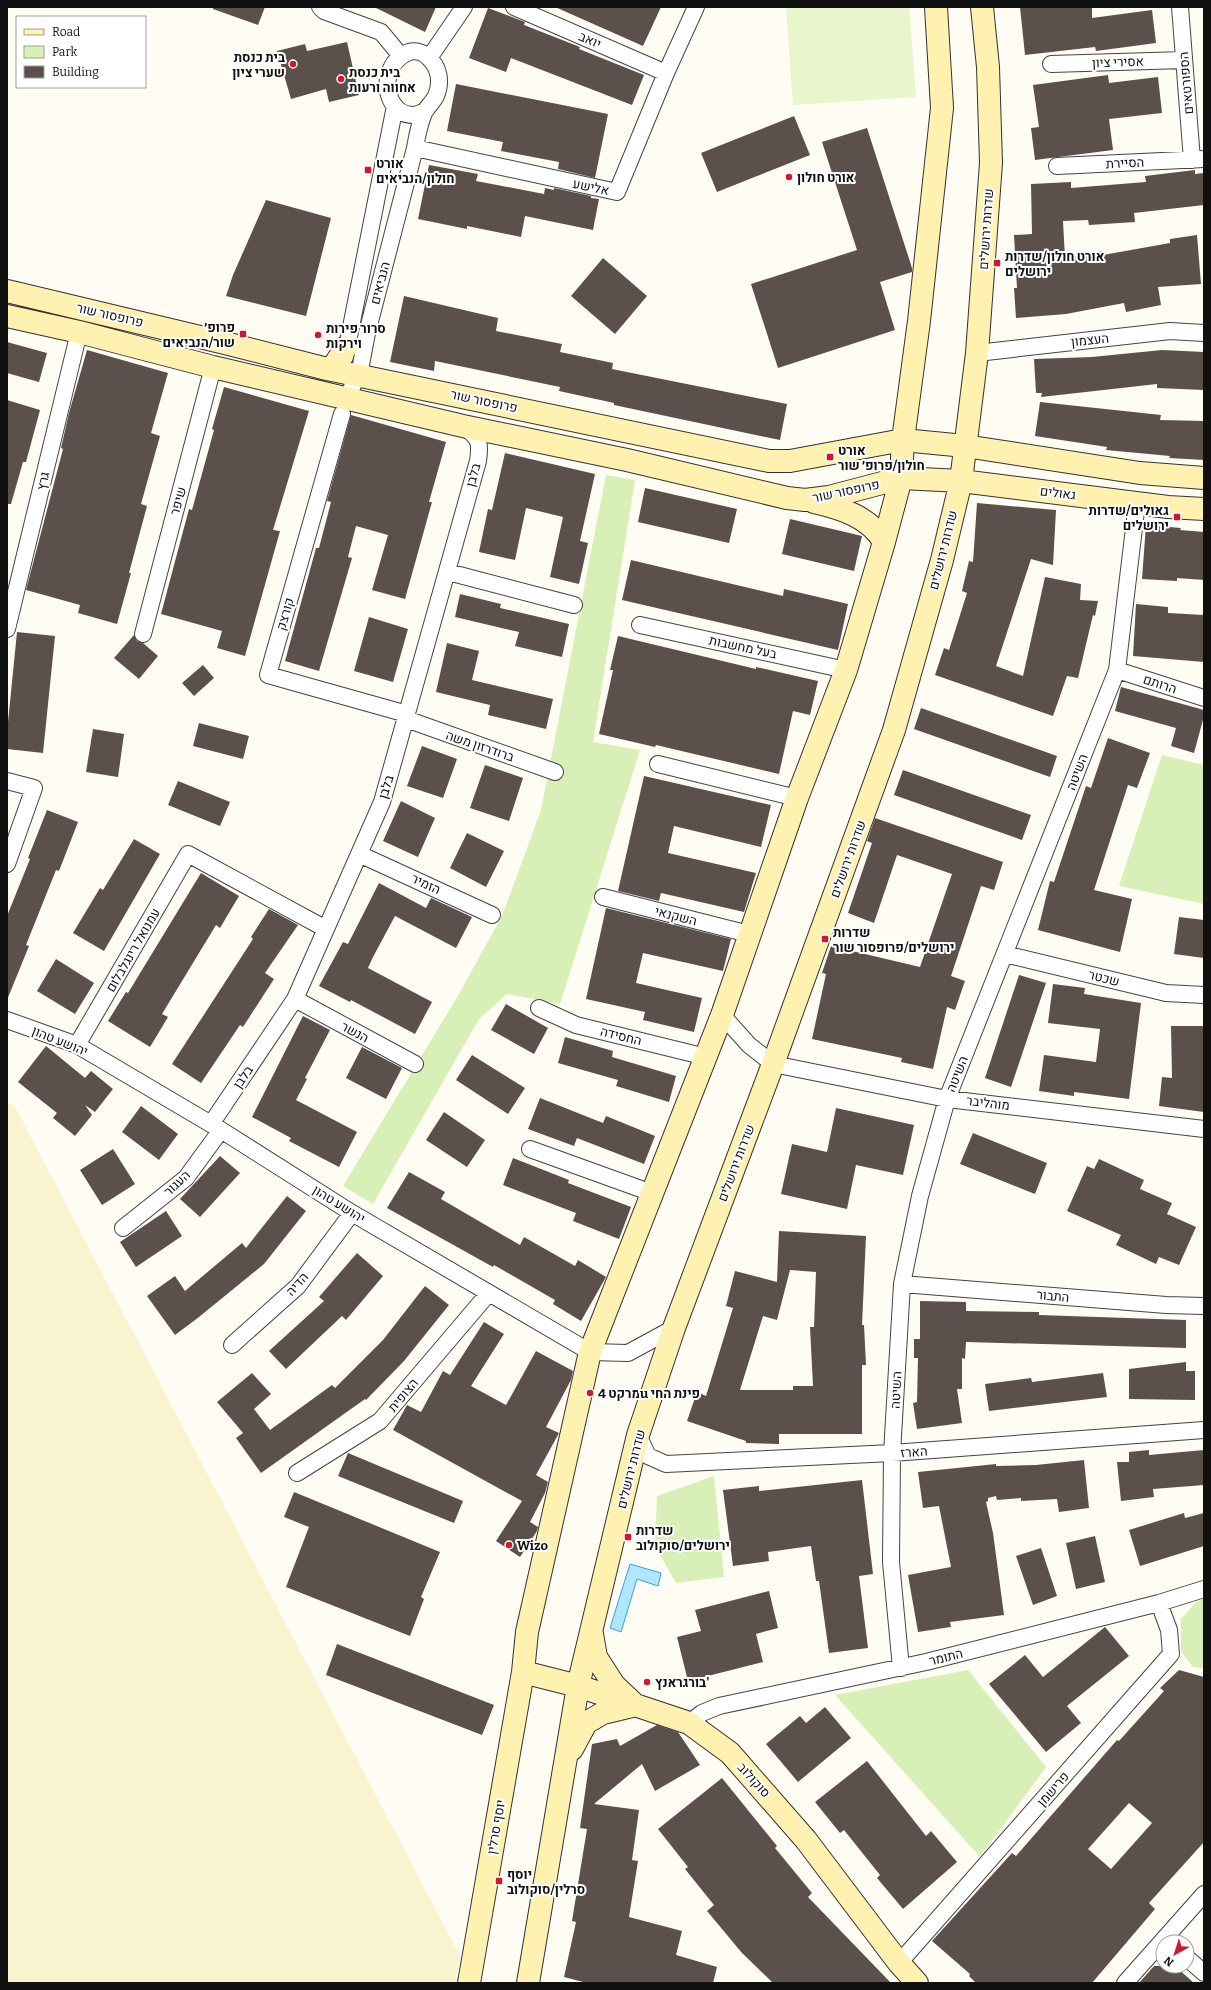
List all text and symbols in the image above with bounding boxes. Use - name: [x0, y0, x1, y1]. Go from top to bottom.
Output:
- legend: [16, 16, 146, 88]
- text: Road: [52, 25, 80, 39]
- street label: יואב: [576, 28, 604, 52]
- text: Park: [52, 45, 78, 59]
- place label: בית כנסת שערי ציון: [232, 50, 285, 80]
- street label: הספורטאים: [1176, 51, 1196, 115]
- street label: אסירי ציון: [1092, 54, 1144, 70]
- marker: בית כנסת שערי ציון: [288, 59, 298, 69]
- text: Building: [52, 65, 99, 79]
- place label: בית כנסת אחווה ורעות: [349, 65, 416, 95]
- marker: בית כנסת אחווה ורעות: [336, 74, 346, 84]
- street label: הסיירת: [1105, 155, 1145, 171]
- place label: אורט חולון/הנביאים: [376, 156, 454, 186]
- marker: אורט חולון/הנביאים: [363, 165, 373, 175]
- place label: אורט חולון: [797, 170, 855, 185]
- marker: אורט חולון: [784, 172, 794, 182]
- street label: אלישע: [571, 176, 611, 198]
- street label: שדרות ירושלים: [976, 188, 996, 270]
- place label: אורט חולון/שדרות ירושלים: [1005, 249, 1105, 279]
- marker: אורט חולון/שדרות ירושלים: [992, 258, 1002, 268]
- street label: הנביאים: [367, 260, 393, 306]
- street label: פרופסור שור: [75, 300, 145, 330]
- place label: פרופ׳ שור/הנביאים: [162, 320, 235, 350]
- place label: סרור פירות וירקות: [326, 321, 386, 351]
- marker: פרופ׳ שור/הנביאים: [238, 329, 248, 339]
- marker: סרור פירות וירקות: [313, 330, 323, 340]
- street label: העצמון: [1070, 331, 1110, 349]
- street label: פרופסור שור: [449, 387, 519, 415]
- place label: אורט חולון/פרופ׳ שור: [838, 443, 925, 473]
- marker: אורט חולון/פרופ׳ שור: [825, 452, 835, 462]
- street label: בלבן: [463, 461, 483, 489]
- street label: גרץ: [34, 470, 52, 492]
- street label: פרופסור שור: [811, 477, 881, 505]
- street label: גאולים: [1039, 483, 1077, 503]
- street label: שיפר: [167, 485, 189, 517]
- place label: גאולים/שדרות ירושלים: [1089, 503, 1169, 533]
- street label: שדרות ירושלים: [926, 509, 960, 591]
- marker: גאולים/שדרות ירושלים: [1172, 512, 1182, 522]
- street label: קורצק: [273, 596, 297, 632]
- street label: בעל מחשבות: [708, 632, 778, 662]
- street label: הרותם: [1141, 672, 1179, 696]
- street label: ברודרזון משה: [444, 727, 516, 765]
- street label: השיטה: [1063, 752, 1091, 792]
- street label: בלבן: [375, 773, 397, 801]
- street label: שדרות ירושלים: [827, 818, 869, 900]
- street label: הזמיר: [409, 871, 443, 897]
- street label: השקנאי: [653, 904, 699, 928]
- street label: עמנואל רינגלבלום: [103, 905, 163, 995]
- place label: שדרות ירושלים/פרופסור שור: [833, 925, 954, 955]
- marker: שדרות ירושלים/פרופסור שור: [820, 934, 830, 944]
- street label: שכטר: [1087, 967, 1121, 989]
- street label: הנשר: [339, 1019, 371, 1045]
- street label: יהושע טהון: [30, 1023, 90, 1059]
- street label: החסידה: [599, 1024, 643, 1048]
- street label: השיטה: [943, 1054, 971, 1094]
- street label: בלבן: [230, 1063, 256, 1091]
- street label: מוהליבר: [965, 1093, 1011, 1113]
- street label: שדרות ירושלים: [714, 1122, 758, 1204]
- street label: העגור: [161, 1167, 193, 1199]
- street label: יהושע טהון: [310, 1182, 368, 1226]
- street label: הדיה: [283, 1269, 311, 1299]
- street label: התבור: [1036, 1287, 1070, 1305]
- street label: השיטה: [888, 1371, 904, 1409]
- street label: הצופית: [385, 1375, 421, 1415]
- place label: מרקט 4u פינת החי: [598, 1386, 700, 1401]
- marker: מרקט 4u פינת החי: [585, 1388, 595, 1398]
- street label: שדרות ירושלים: [614, 1428, 648, 1510]
- street label: הארז: [900, 1444, 928, 1460]
- place label: שדרות ירושלים/סוקולוב: [636, 1523, 730, 1553]
- marker: שדרות ירושלים/סוקולוב: [623, 1532, 633, 1542]
- place label: Wizo: [517, 1538, 549, 1553]
- marker: Wizo: [504, 1540, 514, 1550]
- street label: התומר: [928, 1646, 964, 1668]
- place label: בורגראנץ': [655, 1675, 709, 1690]
- marker: בורגראנץ': [642, 1677, 652, 1687]
- street label: סוקולוב: [735, 1760, 773, 1800]
- street label: פרישמן: [1034, 1769, 1072, 1809]
- street label: יוסף סרלין: [484, 1798, 508, 1856]
- place label: יוסף סרלין/סוקולוב: [507, 1867, 585, 1897]
- marker: יוסף סרלין/סוקולוב: [494, 1876, 504, 1886]
- north arrow: [1155, 1934, 1195, 1974]
- text: N: [1161, 1953, 1176, 1969]

